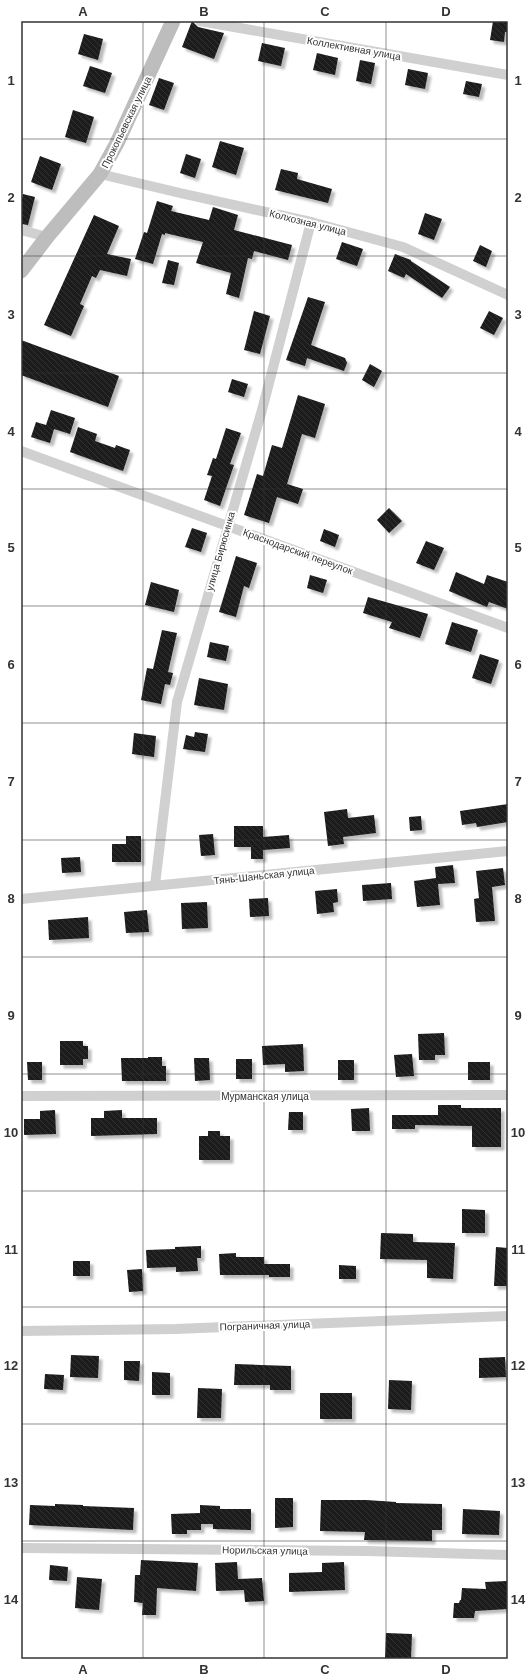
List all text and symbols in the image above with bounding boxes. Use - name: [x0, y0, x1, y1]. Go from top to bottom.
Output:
- text: A: [78, 4, 88, 19]
- text: B: [199, 4, 209, 19]
- text: C: [320, 4, 330, 19]
- text: D: [441, 4, 451, 19]
- street label: Коллективная улица: [306, 35, 402, 62]
- text: 1: [7, 73, 15, 88]
- text: 1: [514, 73, 522, 88]
- street label: Прокопьевская улица: [99, 74, 154, 170]
- text: 2: [7, 190, 15, 205]
- text: 2: [514, 190, 522, 205]
- street label: Колхозная улица: [268, 208, 348, 237]
- text: 3: [7, 307, 15, 322]
- text: 3: [514, 307, 522, 322]
- text: 4: [7, 424, 15, 439]
- text: 4: [514, 424, 522, 439]
- street label: улица Бирюсинка: [204, 510, 237, 592]
- street label: Краснодарский переулок: [242, 527, 355, 577]
- text: 5: [7, 540, 15, 555]
- text: 5: [514, 540, 522, 555]
- text: 6: [7, 657, 15, 672]
- text: 6: [514, 657, 522, 672]
- text: 7: [7, 774, 15, 789]
- text: 7: [514, 774, 522, 789]
- street label: Тянь-Шаньская улица: [213, 865, 315, 886]
- text: 8: [7, 891, 15, 906]
- text: 8: [514, 891, 522, 906]
- text: 9: [7, 1008, 15, 1023]
- text: 9: [514, 1008, 522, 1023]
- street label: Мурманская улица: [221, 1091, 309, 1102]
- text: 10: [4, 1125, 18, 1140]
- text: 10: [511, 1125, 525, 1140]
- text: 11: [4, 1242, 18, 1257]
- text: 11: [511, 1242, 525, 1257]
- street label: Пограничная улица: [220, 1318, 311, 1333]
- text: 12: [4, 1358, 18, 1373]
- text: 12: [511, 1358, 525, 1373]
- text: 13: [4, 1475, 18, 1490]
- text: 13: [511, 1475, 525, 1490]
- street label: Норильская улица: [222, 1544, 308, 1557]
- text: 14: [4, 1592, 19, 1607]
- text: 14: [511, 1592, 526, 1607]
- text: A: [78, 1662, 88, 1677]
- text: B: [199, 1662, 209, 1677]
- text: C: [320, 1662, 330, 1677]
- text: D: [441, 1662, 451, 1677]

